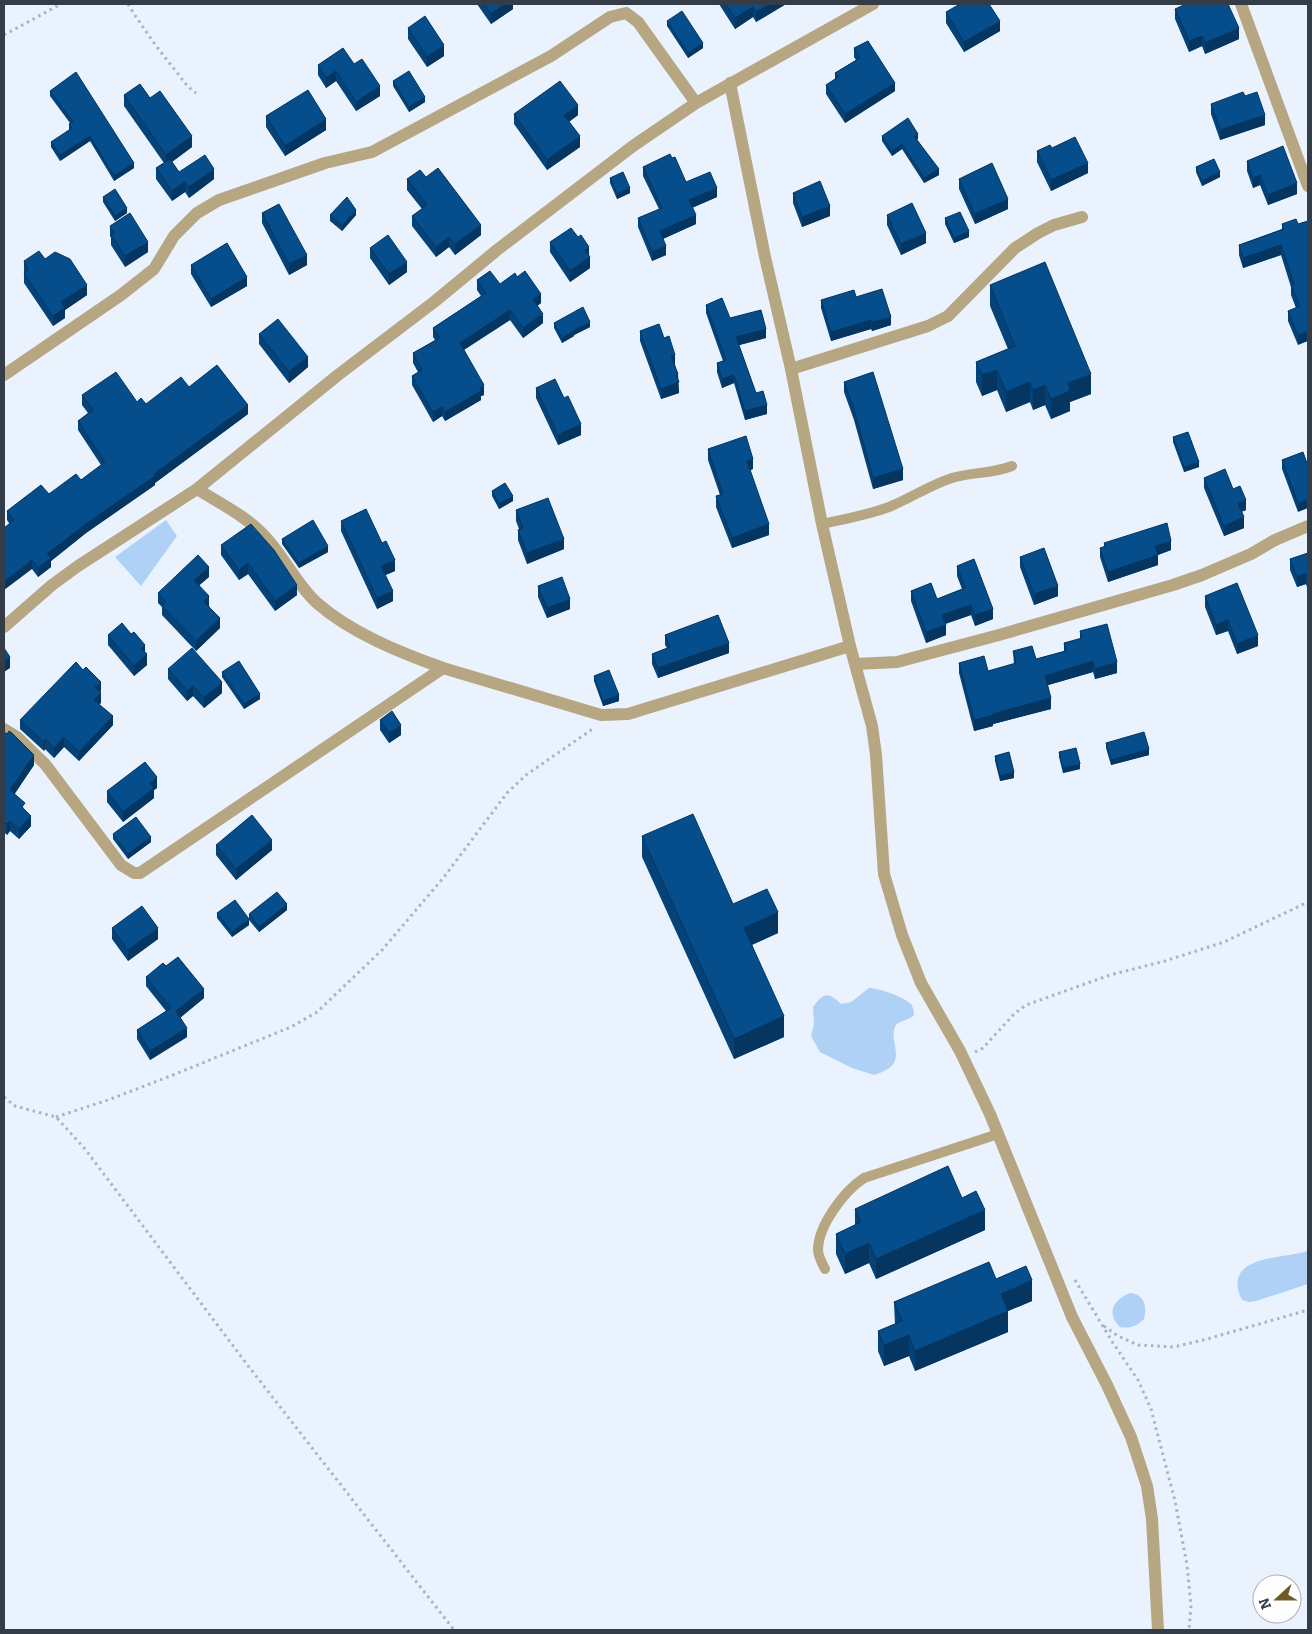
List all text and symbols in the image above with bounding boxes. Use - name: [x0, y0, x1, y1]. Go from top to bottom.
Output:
- north arrow: [1252, 1574, 1302, 1624]
- text: N: [1255, 1595, 1275, 1612]

